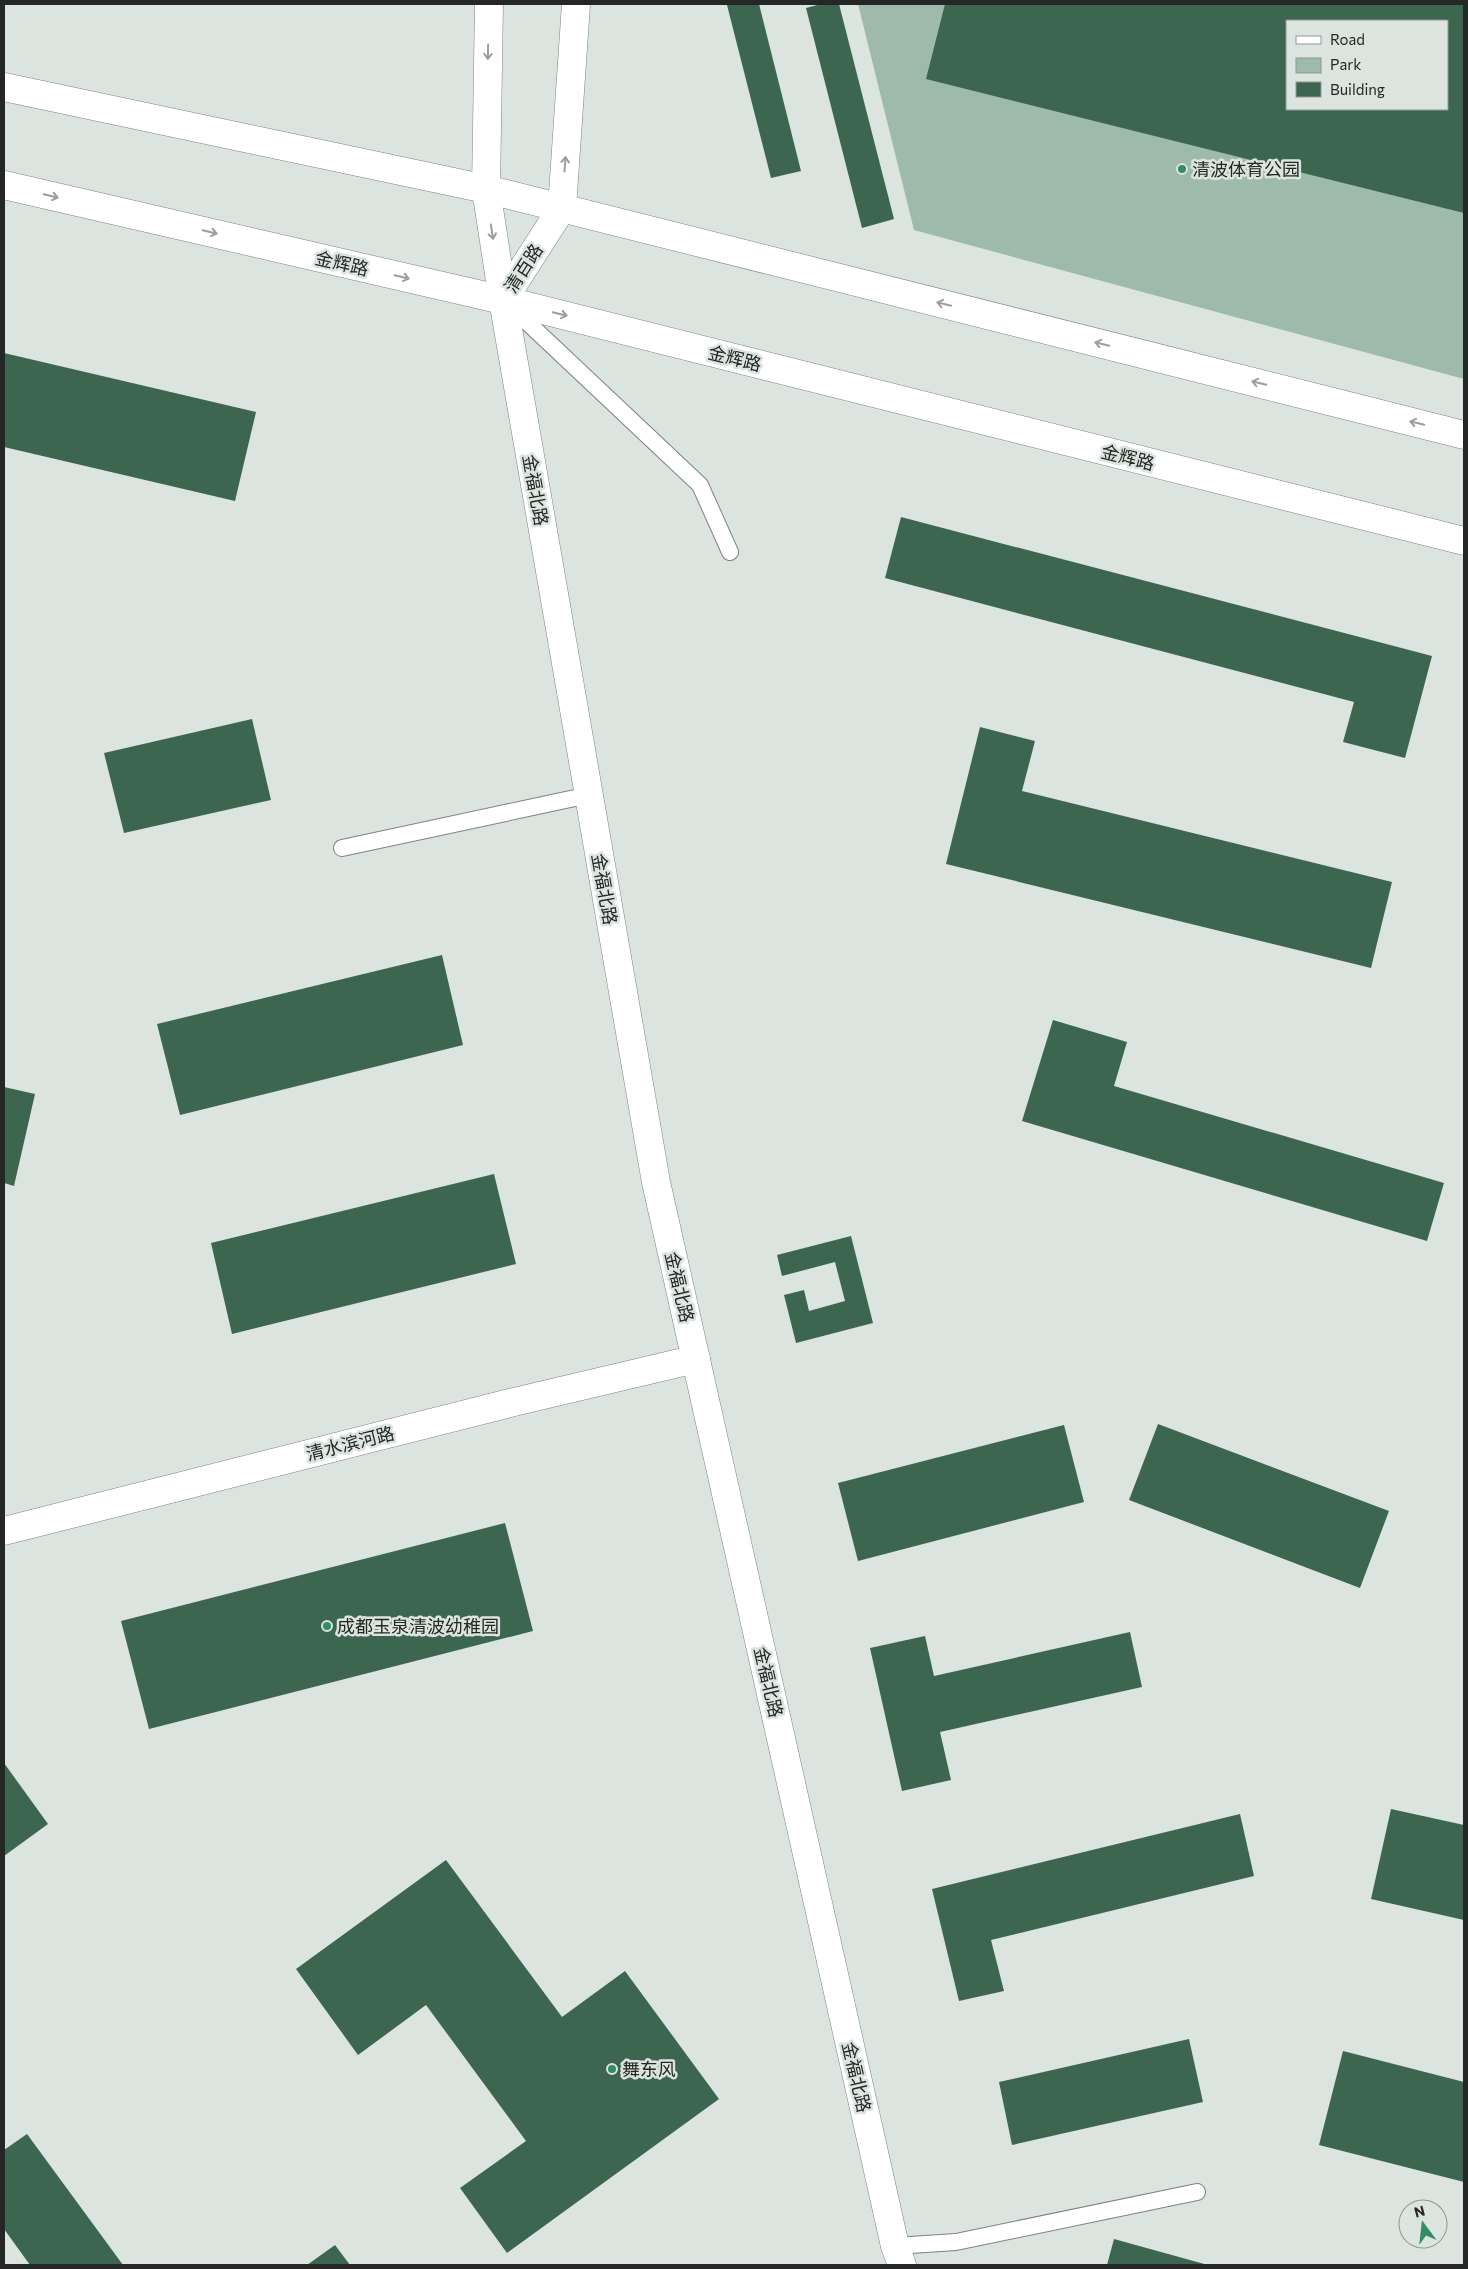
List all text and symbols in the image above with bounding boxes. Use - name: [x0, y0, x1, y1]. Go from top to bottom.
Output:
- legend: [1286, 20, 1448, 110]
- text: Road: [1330, 30, 1365, 48]
- one-way arrow: [484, 44, 493, 60]
- text: Park: [1330, 55, 1361, 73]
- text: Building: [1330, 80, 1385, 98]
- one-way arrow: [560, 156, 570, 172]
- place label: 清波体育公园: [1192, 158, 1300, 180]
- marker: 清波体育公园: [1176, 163, 1188, 175]
- one-way arrow: [43, 192, 59, 201]
- one-way arrow: [488, 224, 498, 240]
- one-way arrow: [201, 228, 217, 237]
- street label: 清百路: [499, 239, 547, 297]
- street label: 金辉路: [313, 246, 371, 280]
- one-way arrow: [394, 273, 410, 282]
- one-way arrow: [937, 299, 953, 308]
- one-way arrow: [552, 310, 568, 319]
- one-way arrow: [1094, 339, 1110, 348]
- street label: 金辉路: [706, 341, 764, 375]
- one-way arrow: [1252, 378, 1268, 387]
- one-way arrow: [1409, 418, 1425, 427]
- street label: 金辉路: [1099, 440, 1157, 474]
- street label: 金福北路: [519, 453, 553, 527]
- street label: 金福北路: [588, 852, 622, 926]
- street label: 金福北路: [661, 1249, 699, 1325]
- street label: 清水滨河路: [304, 1421, 396, 1465]
- place label: 成都玉泉清波幼稚园: [337, 1615, 499, 1637]
- marker: 成都玉泉清波幼稚园: [321, 1620, 333, 1632]
- street label: 金福北路: [750, 1644, 788, 1720]
- street label: 金福北路: [838, 2039, 876, 2115]
- place label: 舞东风: [622, 2058, 676, 2080]
- marker: 舞东风: [606, 2063, 618, 2075]
- north arrow: [1398, 2199, 1448, 2249]
- text: N: [1412, 2201, 1427, 2221]

